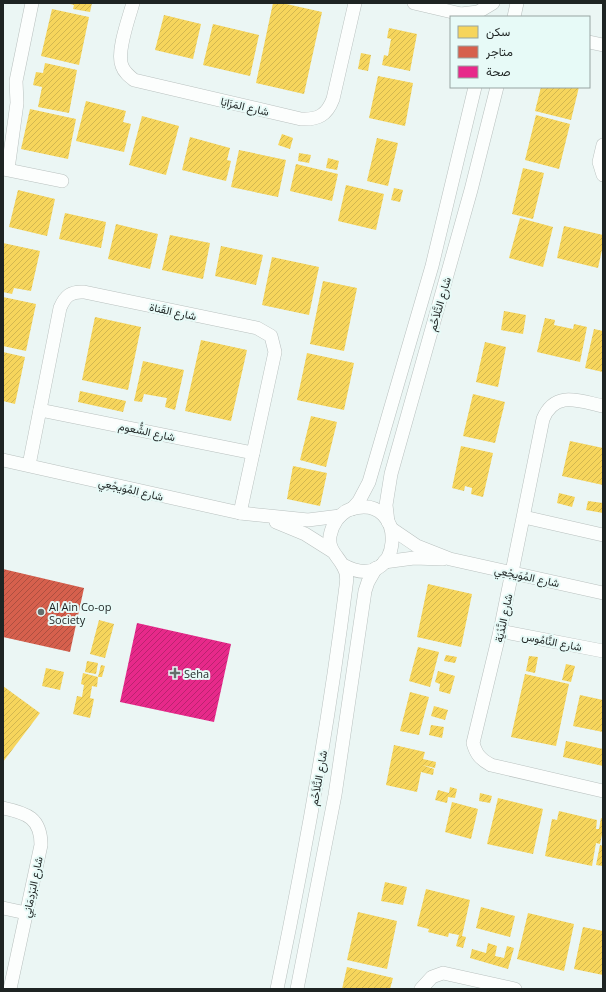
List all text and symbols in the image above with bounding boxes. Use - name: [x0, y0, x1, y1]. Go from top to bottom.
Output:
- legend: [450, 16, 590, 88]
- text: سكن: [486, 23, 510, 40]
- text: متاجر: [485, 43, 513, 60]
- text: صحة: [486, 63, 510, 80]
- street label: شارع المَزَايَا: [219, 93, 271, 120]
- street label: شارع التَّلاَحُم: [424, 275, 455, 333]
- street label: شارع القَناة: [148, 299, 198, 324]
- street label: شارع الشُّعوم: [117, 417, 177, 445]
- street label: شارع المُوَيجْعِي: [96, 474, 165, 507]
- street label: شارع المُوَيجْعِي: [492, 562, 561, 593]
- street label: شارع النَّدْيَة: [491, 592, 517, 644]
- place label: Al Ain Co-op Society: [49, 599, 112, 627]
- marker: Al Ain Co-op Society: [36, 607, 46, 617]
- street label: شارع النَّامُوس: [520, 628, 584, 655]
- place label: Seha: [184, 666, 209, 681]
- marker: Seha: [169, 667, 181, 679]
- street label: شارع التَّلاَحُم: [306, 749, 331, 807]
- street label: شارع البَرْدِمَانِي: [18, 855, 49, 920]

